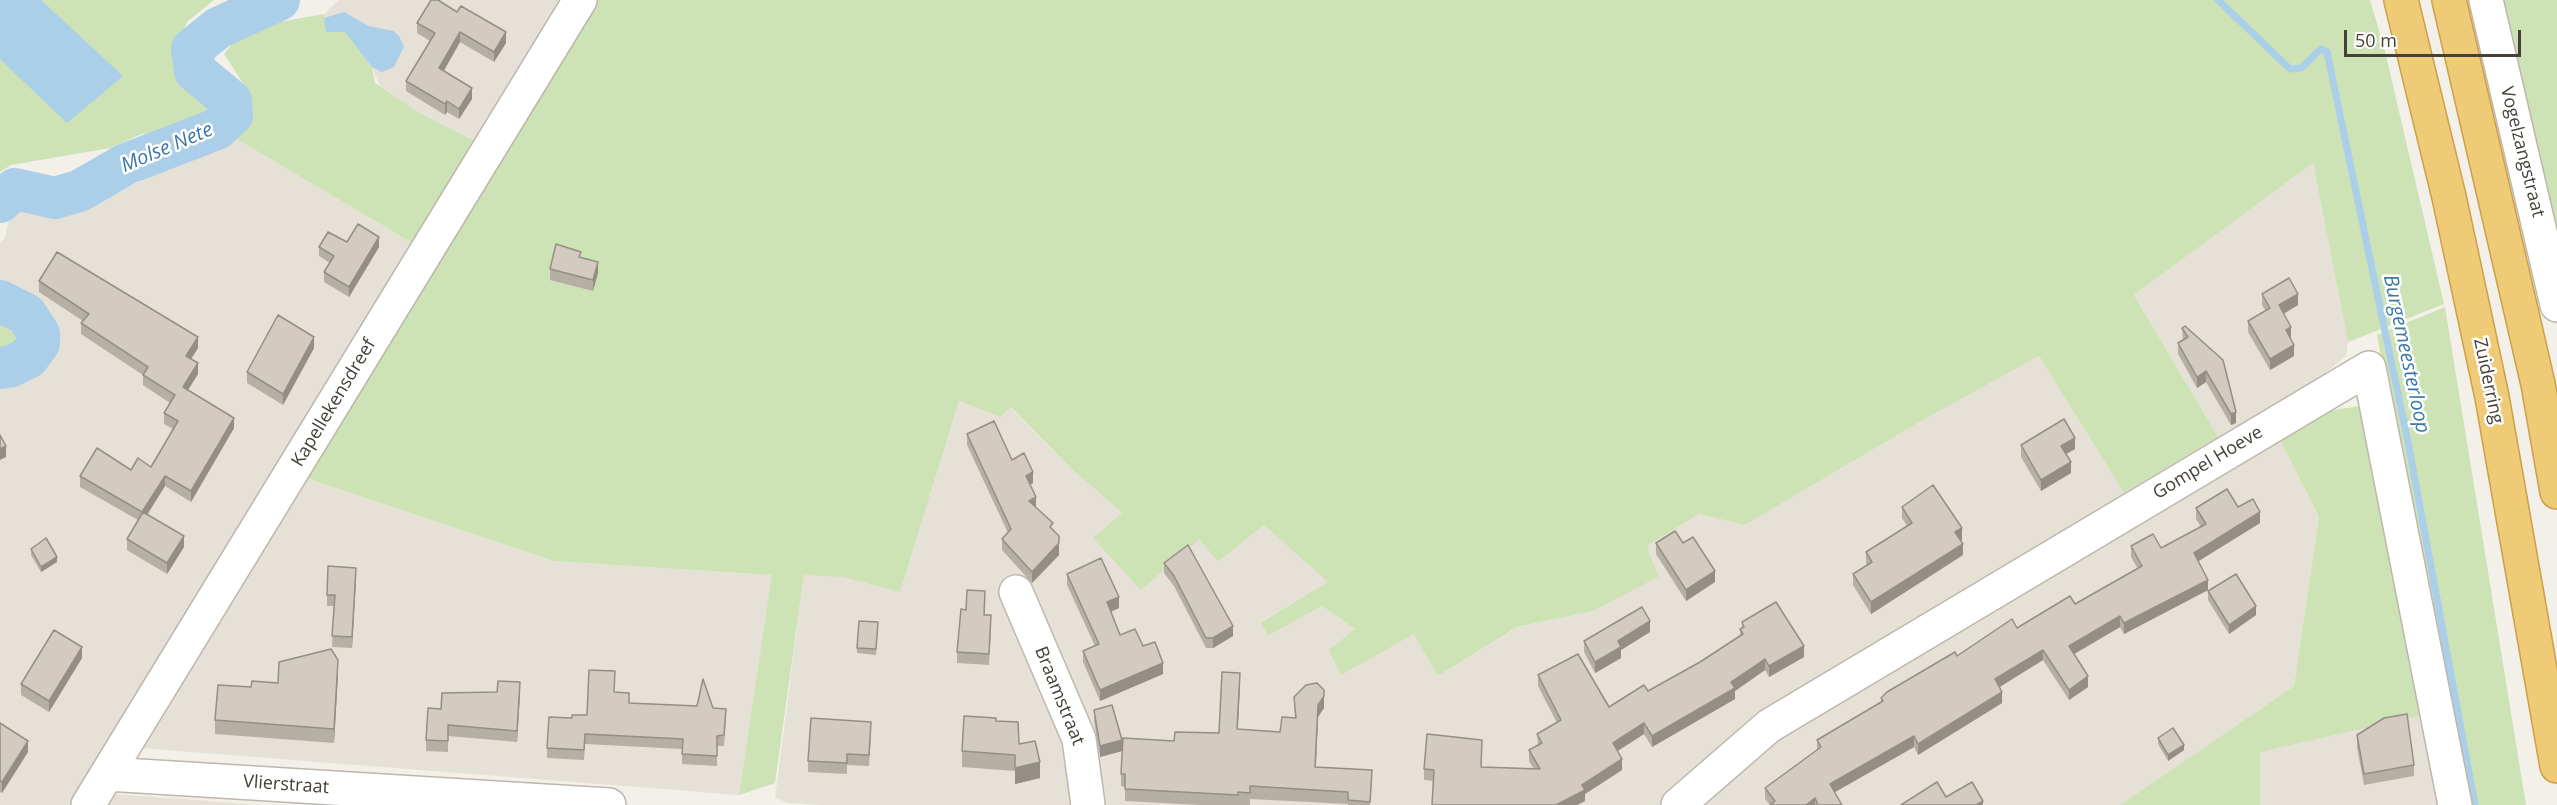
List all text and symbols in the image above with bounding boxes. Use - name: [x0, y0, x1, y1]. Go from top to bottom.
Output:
- scale bar: [2347, 18, 2524, 56]
- text: 50 m: [2355, 28, 2397, 52]
- street label: Vogelzangstraat: [2495, 84, 2549, 220]
- water label: Molse Nete: [117, 118, 217, 178]
- water label: Burgemeesterloop: [2377, 273, 2435, 435]
- street label: Kapellekensdreef: [287, 335, 381, 471]
- street label: Zuiderring: [2468, 336, 2508, 426]
- street label: Gompel Hoeve: [2149, 422, 2267, 504]
- street label: Braamstraat: [1029, 644, 1089, 748]
- street label: Vlierstraat: [242, 771, 330, 799]

